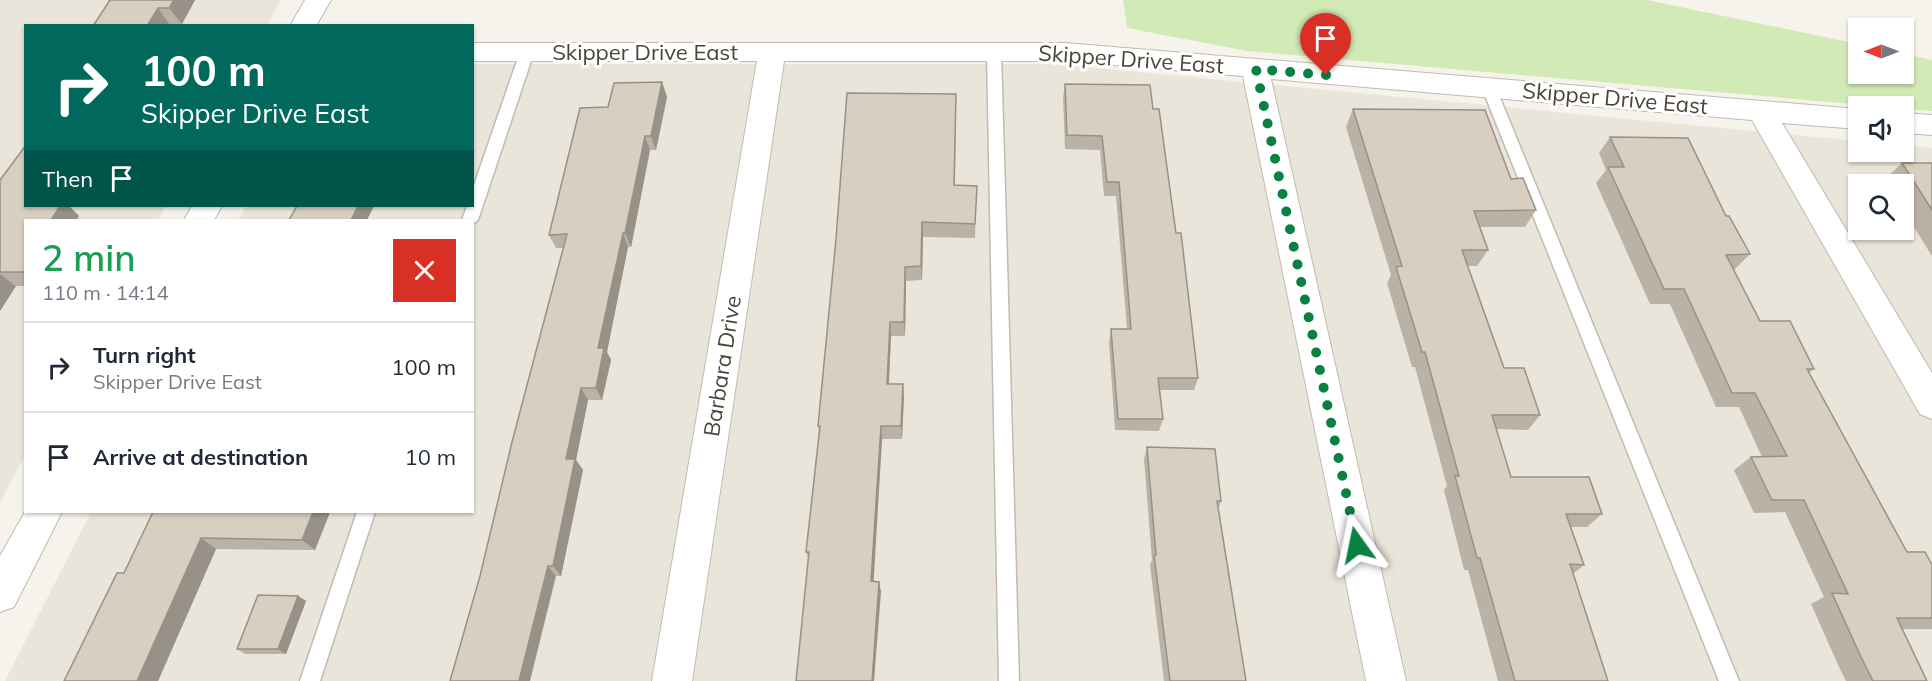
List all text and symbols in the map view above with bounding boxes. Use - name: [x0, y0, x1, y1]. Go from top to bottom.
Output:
- pin: [1300, 13, 1351, 75]
- north arrow: [1848, 18, 1914, 84]
- map controls: [1848, 18, 1914, 240]
- icon: arrive: [1309, 22, 1342, 55]
- street label: Skipper Drive East: [552, 38, 738, 66]
- street label: Skipper Drive East: [1037, 39, 1225, 79]
- text: 100 m: [141, 44, 266, 97]
- icon: right: [42, 48, 120, 126]
- street label: Skipper Drive East: [1521, 76, 1709, 120]
- text: Skipper Drive East: [141, 96, 369, 130]
- button: sound: [1848, 96, 1914, 162]
- icon: arrive: [105, 162, 138, 195]
- text: Then: [42, 165, 93, 193]
- button: search: [1848, 174, 1914, 240]
- text: 2 min: [42, 235, 136, 280]
- button: close: [393, 239, 456, 302]
- text: 110 m · 14:14: [42, 280, 168, 305]
- street label: Barbara Drive: [697, 293, 747, 439]
- text: Turn right: [93, 341, 196, 369]
- icon: right: [42, 351, 75, 384]
- text: 100 m: [391, 353, 456, 381]
- text: Skipper Drive East: [93, 369, 262, 394]
- icon: arrive: [42, 441, 75, 474]
- text: Arrive at destination: [93, 443, 308, 471]
- text: 10 m: [405, 443, 456, 471]
- position arrow: [1325, 513, 1389, 577]

